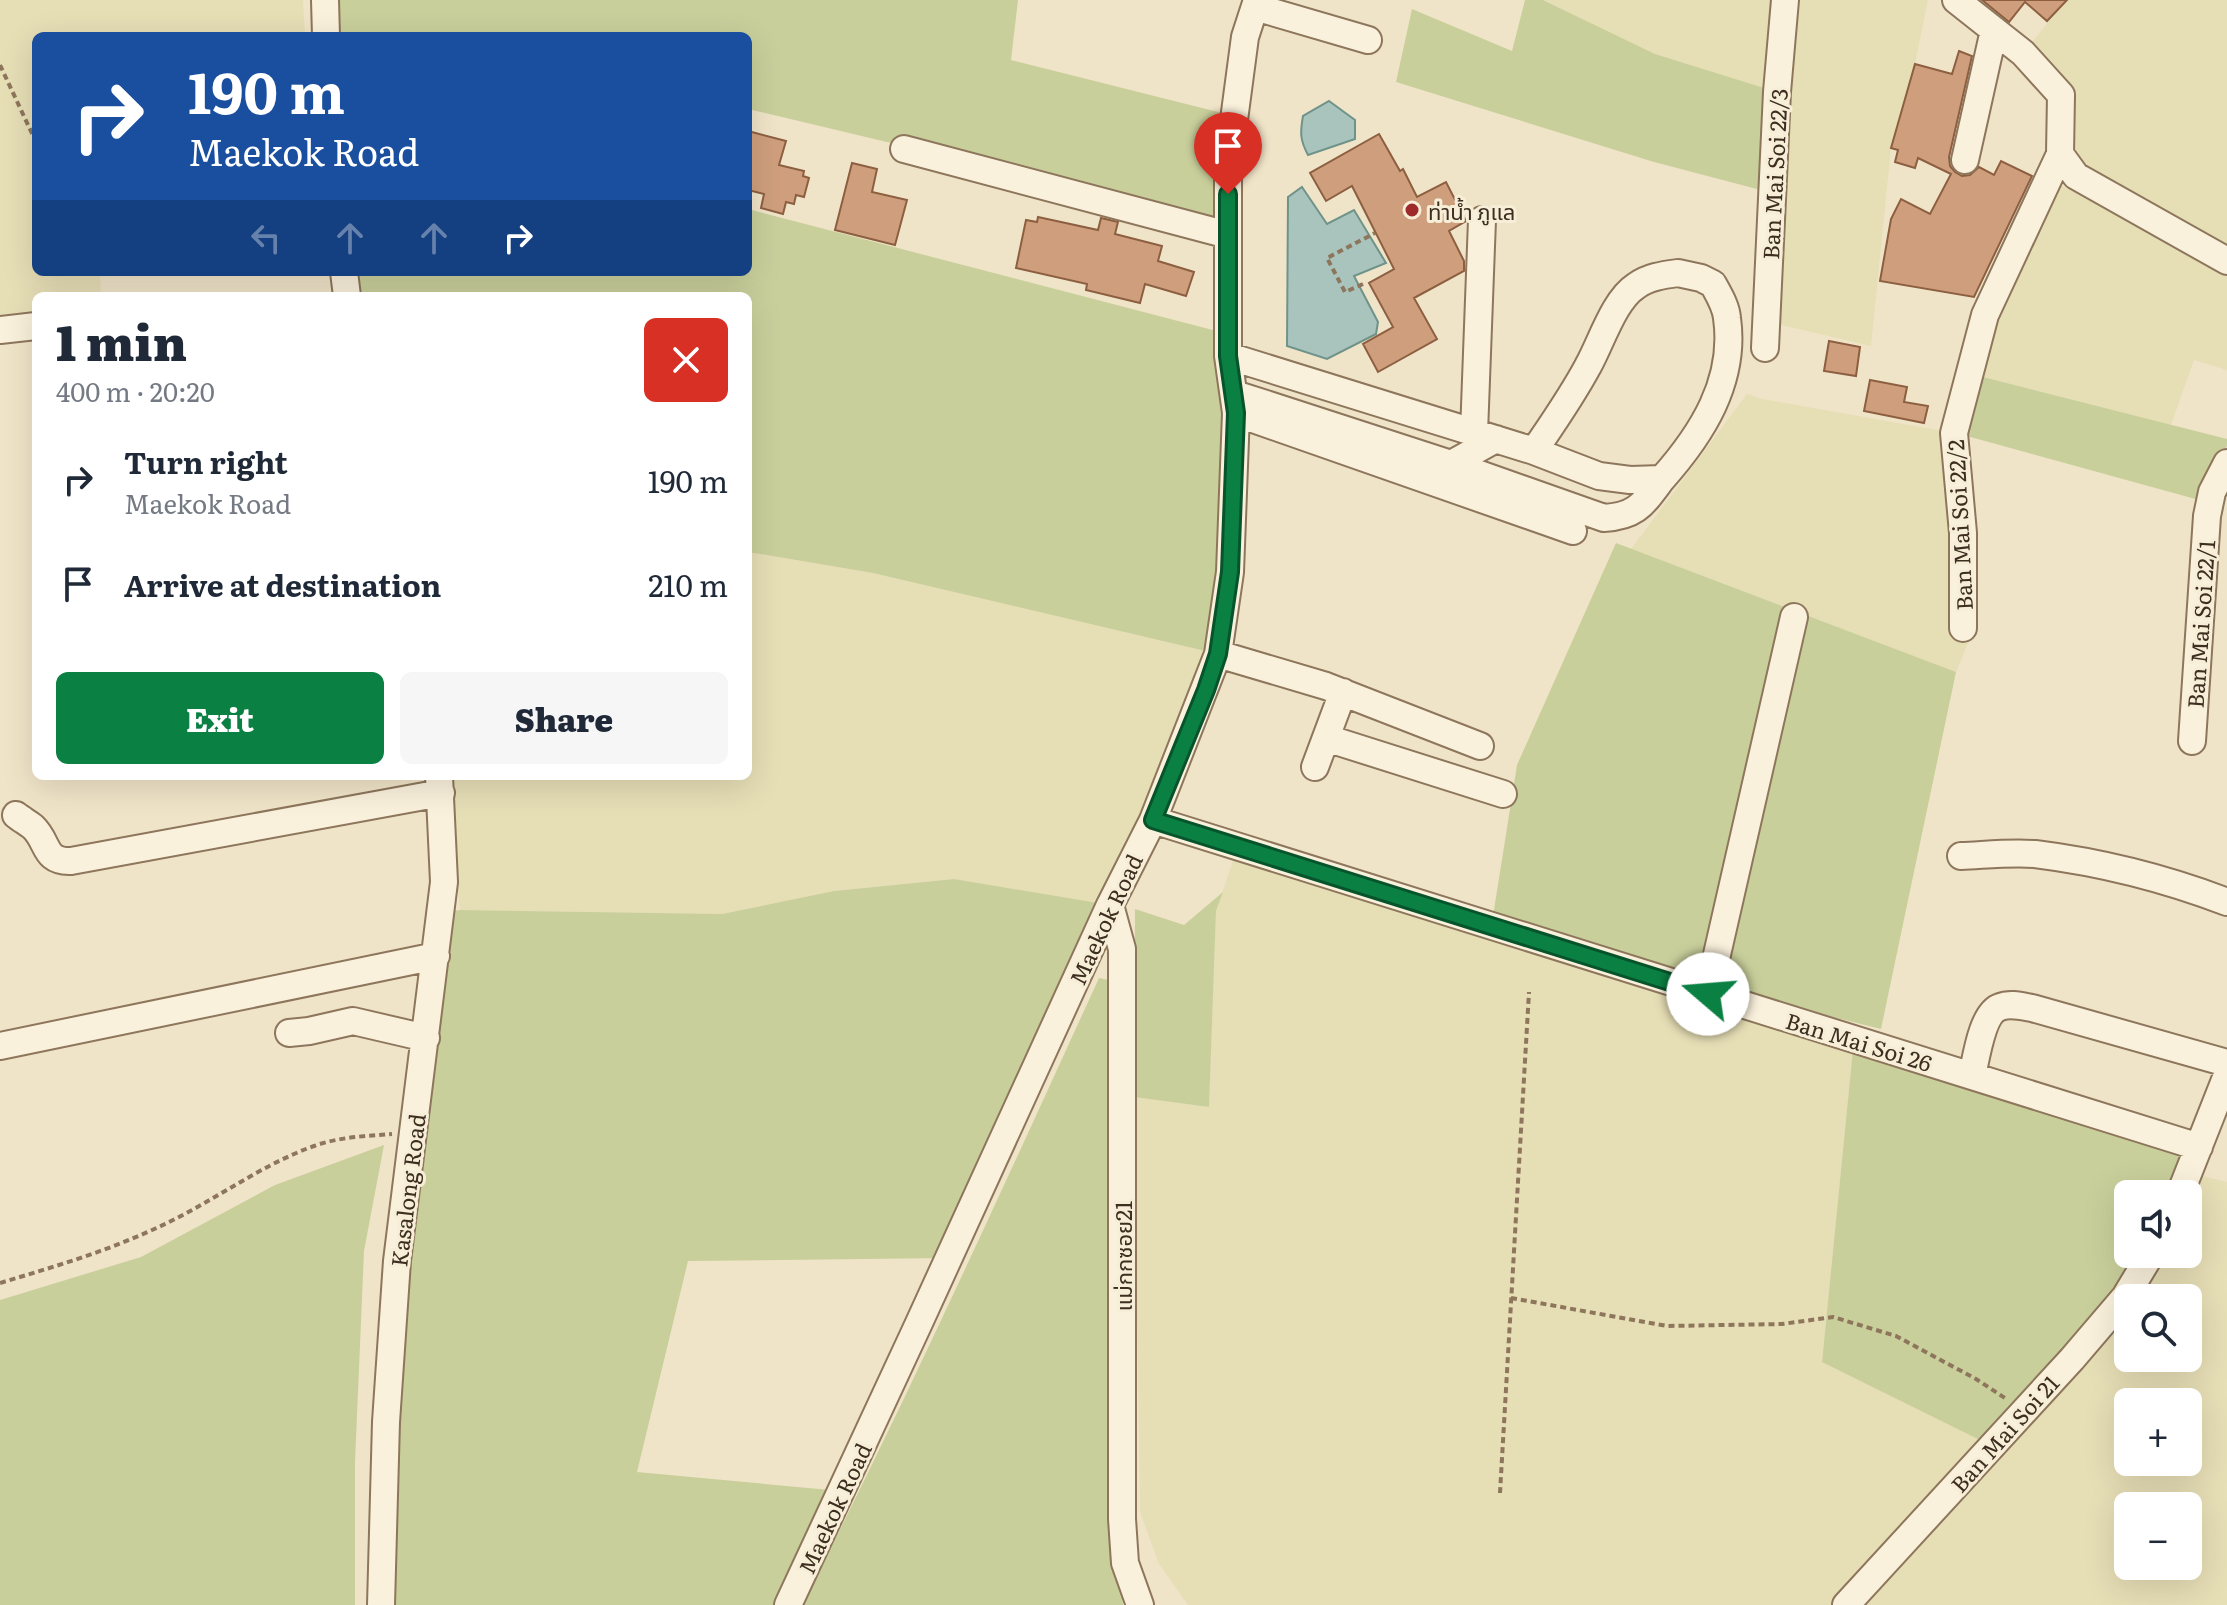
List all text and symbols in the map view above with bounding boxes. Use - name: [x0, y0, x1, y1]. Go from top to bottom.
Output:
- text: 190 m: [188, 48, 345, 131]
- icon: right: [56, 64, 160, 168]
- street label: Ban Mai Soi 22/3: [1753, 88, 1795, 260]
- pin: [1194, 112, 1262, 194]
- text: Maekok Road: [188, 124, 419, 177]
- icon: arrive: [1206, 124, 1250, 168]
- place label: ท่าน้ำ ภูแล: [1428, 194, 1515, 227]
- marker: ท่าน้ำ ภูแล: [1403, 201, 1421, 219]
- icon: left: [244, 216, 288, 260]
- icon: ahead: [328, 216, 372, 260]
- icon: ahead: [412, 216, 456, 260]
- icon: right: [496, 216, 540, 260]
- text: 1 min: [56, 305, 187, 376]
- button: close: [644, 318, 728, 402]
- text: 400 m · 20:20: [56, 371, 215, 410]
- text: Turn right: [124, 439, 288, 483]
- street label: Ban Mai Soi 22/2: [1938, 439, 1980, 611]
- icon: right: [56, 458, 100, 502]
- text: 190 m: [648, 458, 728, 502]
- text: Maekok Road: [124, 483, 291, 522]
- street label: Ban Mai Soi 22/1: [2178, 539, 2222, 709]
- icon: arrive: [56, 562, 100, 606]
- text: Arrive at destination: [124, 562, 441, 606]
- text: 210 m: [648, 562, 728, 606]
- button: Exit: [56, 672, 384, 764]
- button: Share: [400, 672, 728, 764]
- street label: Maekok Road: [1060, 848, 1150, 990]
- position arrow: [1666, 952, 1750, 1036]
- street label: Ban Mai Soi 26: [1782, 1003, 1936, 1079]
- street label: Kasalong Road: [381, 1111, 433, 1269]
- map controls: [2114, 1180, 2202, 1580]
- button: sound: [2114, 1180, 2202, 1268]
- street label: แม่กกซอย21: [1106, 1201, 1139, 1311]
- button: search: [2114, 1284, 2202, 1372]
- street label: Ban Mai Soi 21: [1942, 1367, 2066, 1499]
- button: +: [2114, 1388, 2202, 1476]
- street label: Maekok Road: [789, 1437, 879, 1579]
- button: −: [2114, 1492, 2202, 1580]

